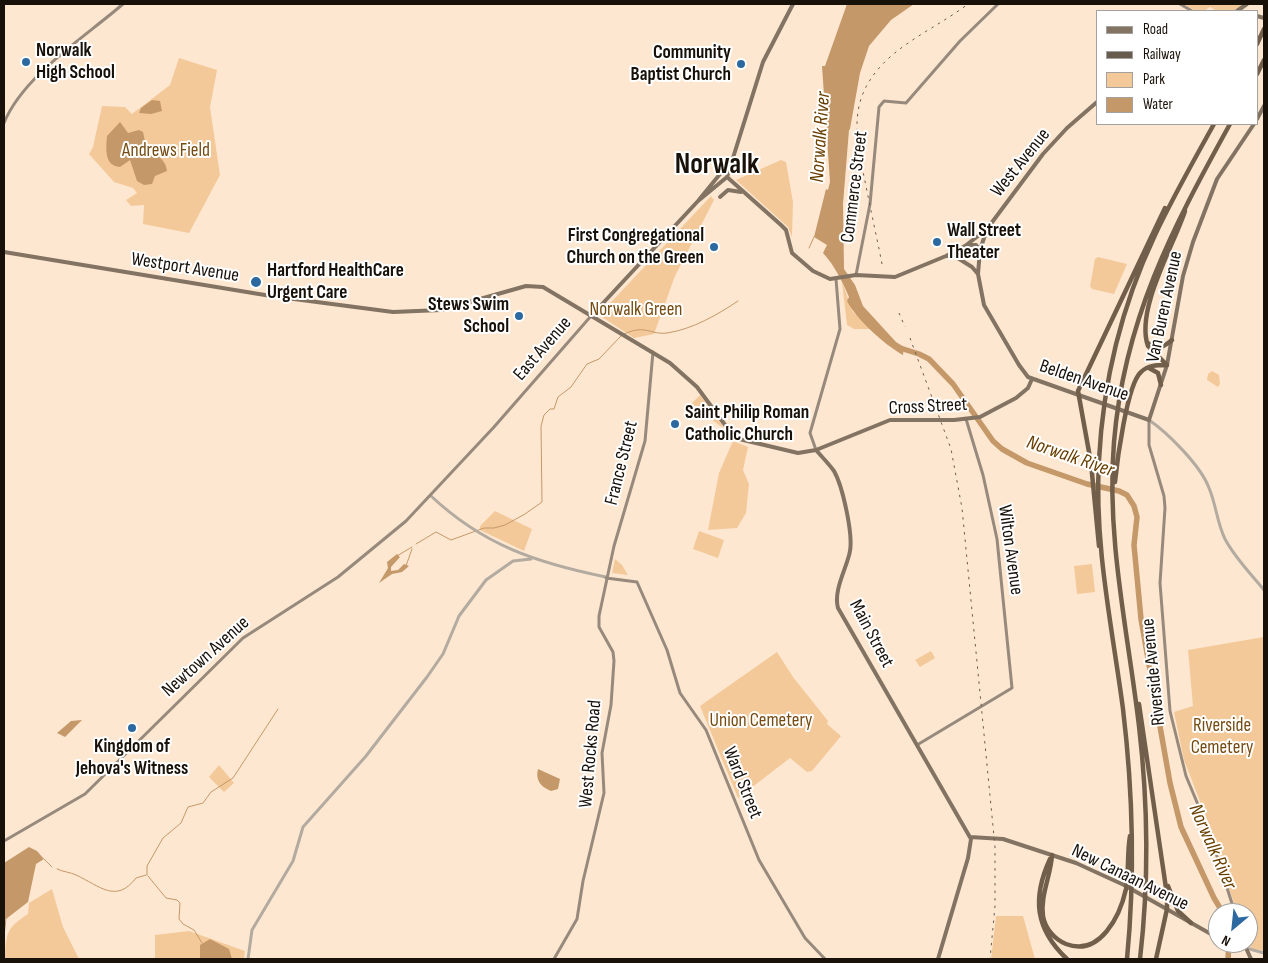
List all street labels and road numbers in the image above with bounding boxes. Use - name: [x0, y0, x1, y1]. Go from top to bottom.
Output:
- street label: West Avenue: [986, 124, 1056, 202]
- street label: Commerce Street: [837, 130, 873, 244]
- street label: Westport Avenue: [129, 248, 241, 288]
- street label: Van Buren Avenue: [1142, 249, 1188, 365]
- street label: East Avenue: [509, 312, 577, 386]
- street label: Belden Avenue: [1036, 355, 1132, 407]
- street label: Cross Street: [888, 394, 968, 420]
- street label: France Street: [601, 418, 643, 508]
- street label: Wilton Avenue: [992, 504, 1028, 596]
- street label: Main Street: [844, 596, 898, 672]
- street label: Newtown Avenue: [158, 612, 254, 702]
- street label: Riverside Avenue: [1137, 617, 1171, 727]
- street label: West Rocks Road: [575, 699, 607, 809]
- street label: Ward Street: [717, 744, 767, 822]
- street label: New Canaan Avenue: [1068, 840, 1192, 916]

